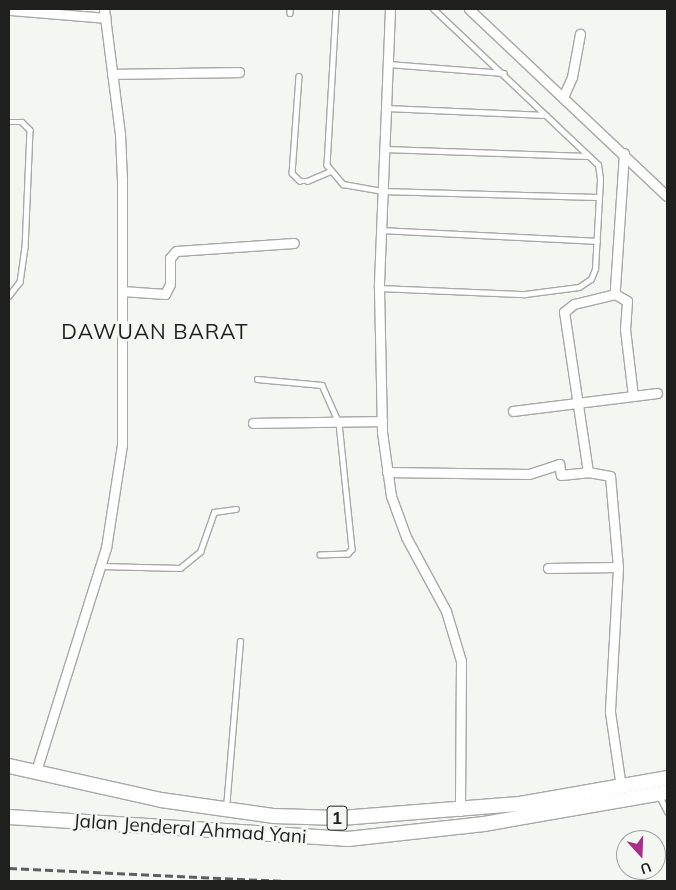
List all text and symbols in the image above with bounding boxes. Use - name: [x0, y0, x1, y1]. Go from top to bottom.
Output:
- district label: DAWUAN BARAT: [60, 318, 250, 344]
- road number: 1: [326, 802, 348, 834]
- street label: Jalan Jenderal Ahmad Yani: [73, 809, 307, 849]
- north arrow: [616, 830, 666, 880]
- text: U: [638, 858, 654, 878]

